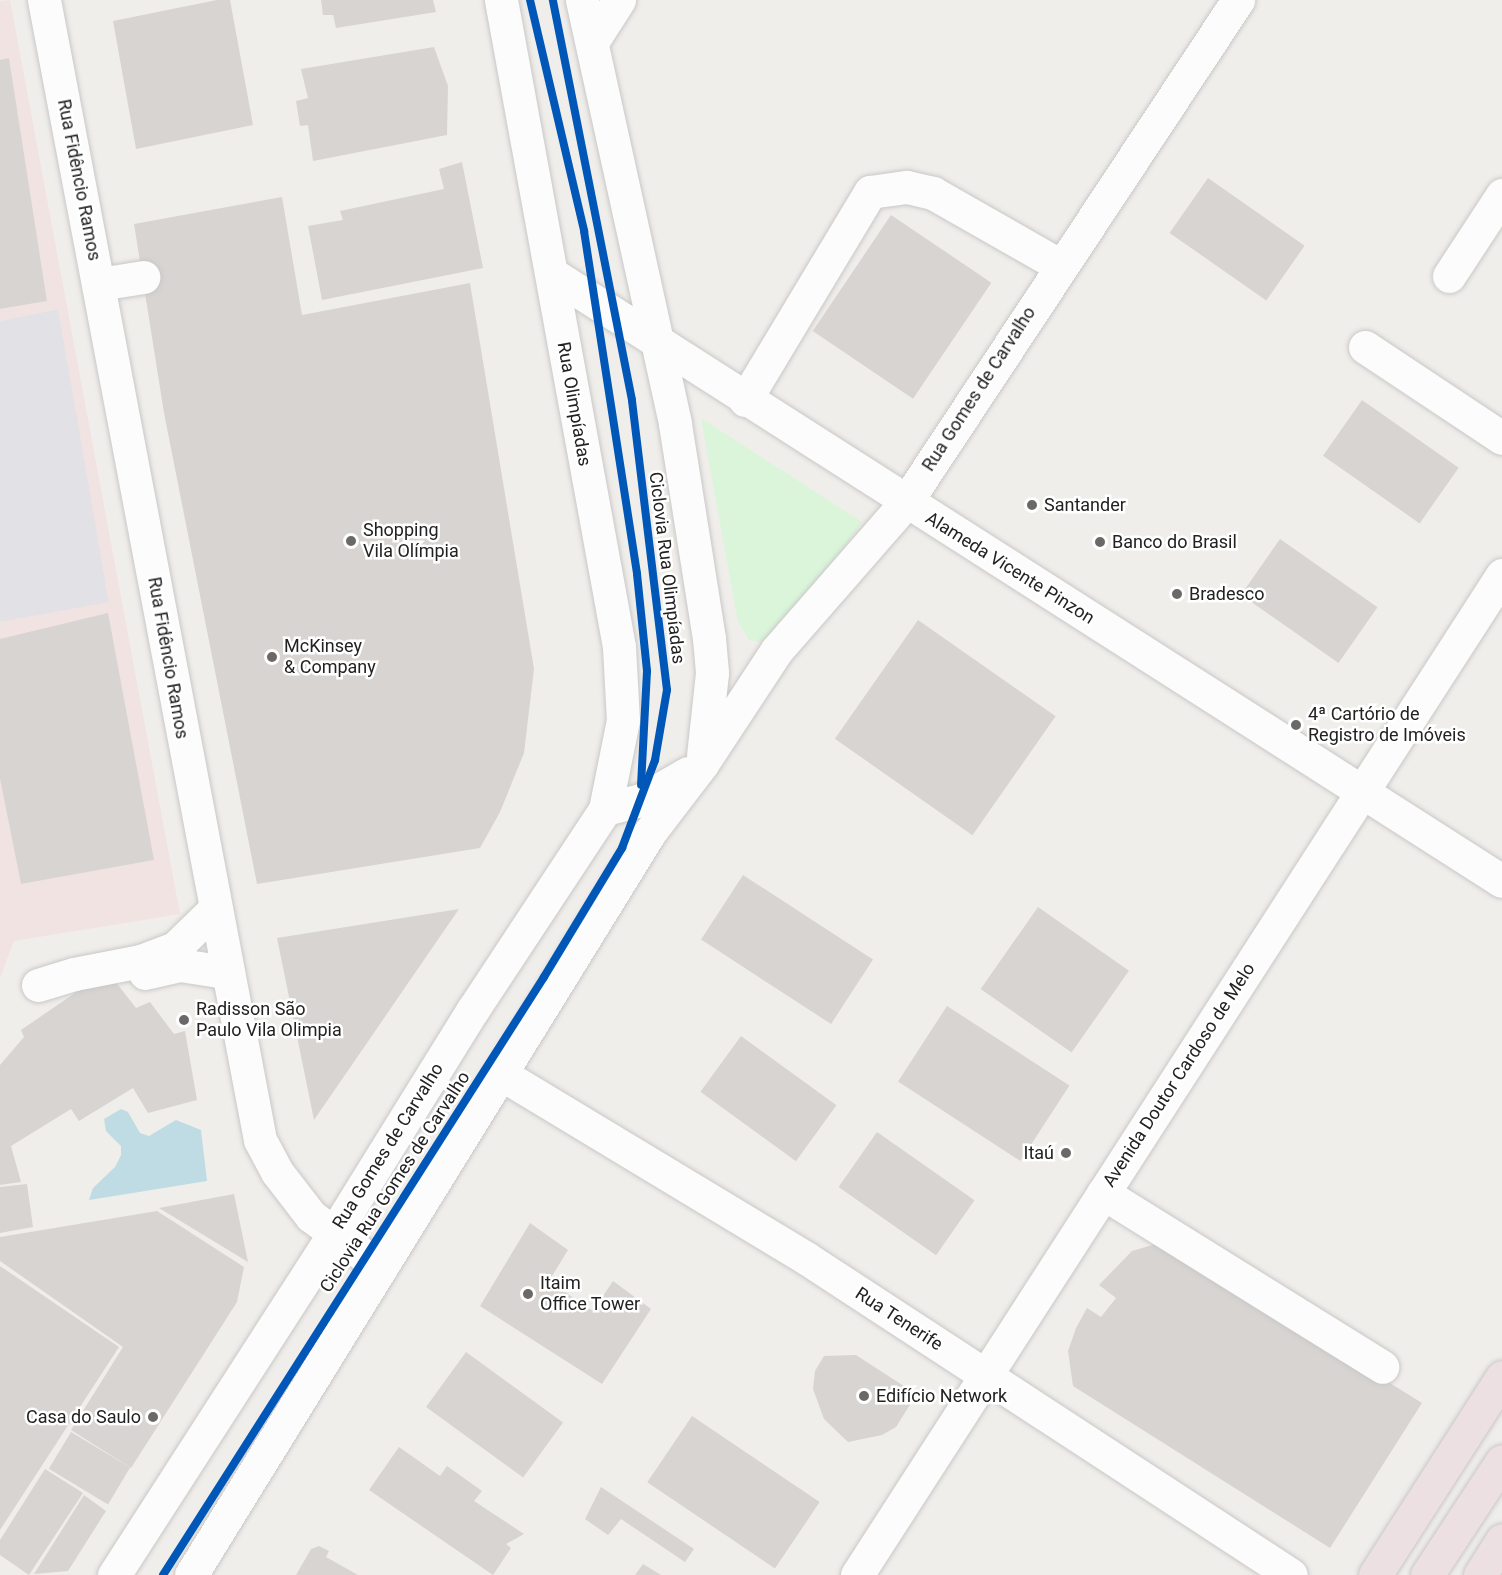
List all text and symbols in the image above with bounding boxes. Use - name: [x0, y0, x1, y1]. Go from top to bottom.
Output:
- street label: Rua Fidêncio Ramos: [53, 97, 105, 263]
- street label: Rua Gomes de Carvalho: [918, 303, 1040, 475]
- street label: Rua Olimpíadas: [552, 340, 596, 468]
- street label: Ciclovia Rua Olimpíadas: [645, 471, 689, 665]
- place label: Santander: [1044, 494, 1126, 516]
- marker: Santander: [1025, 498, 1039, 512]
- street label: Alameda Vicente Pinzon: [922, 507, 1098, 629]
- place label: Shopping Vila Olímpia: [363, 520, 459, 562]
- place label: Banco do Brasil: [1112, 531, 1237, 553]
- marker: Shopping Vila Olímpia: [344, 534, 358, 548]
- marker: Banco do Brasil: [1093, 535, 1107, 549]
- street label: Rua Fidêncio Ramos: [143, 575, 193, 741]
- place label: Bradesco: [1189, 583, 1264, 605]
- marker: Bradesco: [1170, 587, 1184, 601]
- place label: McKinsey & Company: [284, 636, 376, 678]
- marker: McKinsey & Company: [265, 650, 279, 664]
- place label: 4ª Cartório de Registro de Imóveis: [1308, 704, 1466, 746]
- marker: 4ª Cartório de Registro de Imóveis: [1289, 718, 1303, 732]
- street label: Avenida Doutor Cardoso de Melo: [1098, 959, 1260, 1191]
- place label: Radisson São Paulo Vila Olimpia: [196, 999, 342, 1042]
- marker: Radisson São Paulo Vila Olimpia: [177, 1013, 191, 1027]
- street label: Rua Gomes de Carvalho: [328, 1059, 448, 1233]
- street label: Ciclovia Rua Gomes de Carvalho: [315, 1067, 475, 1297]
- place label: Itaú: [1024, 1142, 1054, 1164]
- marker: Itaú: [1059, 1146, 1073, 1160]
- place label: Itaim Office Tower: [540, 1273, 640, 1316]
- street label: Rua Tenerife: [851, 1283, 947, 1355]
- marker: Itaim Office Tower: [521, 1287, 535, 1301]
- place label: Edifício Network: [876, 1385, 1007, 1407]
- marker: Edifício Network: [857, 1389, 871, 1403]
- place label: Casa do Saulo: [26, 1406, 141, 1428]
- marker: Casa do Saulo: [146, 1410, 160, 1424]

